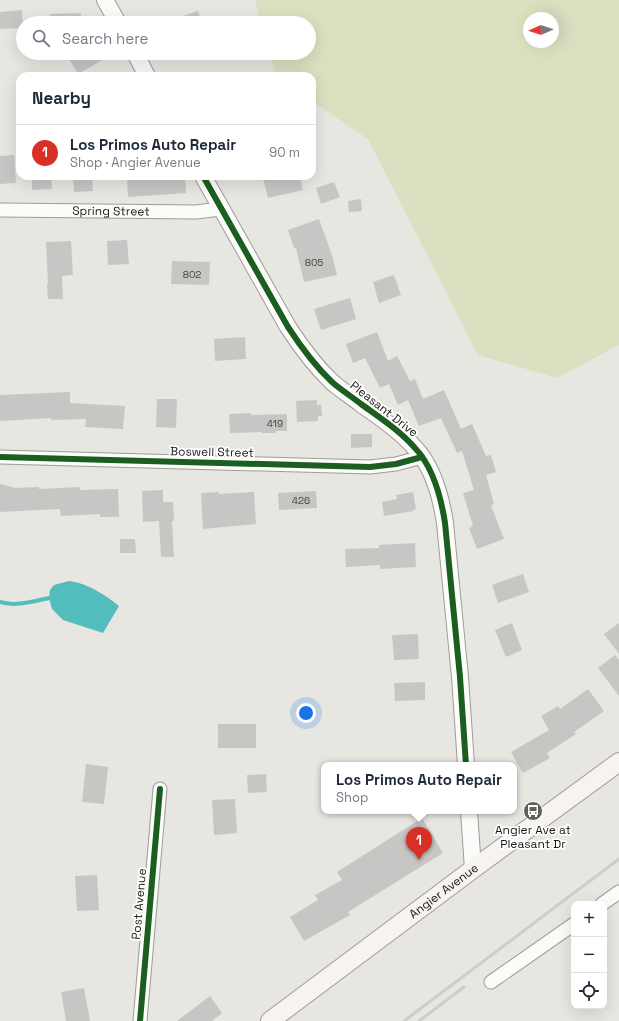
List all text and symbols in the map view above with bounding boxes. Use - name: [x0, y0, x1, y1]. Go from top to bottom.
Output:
- north arrow: [523, 12, 559, 48]
- search box: [16, 16, 316, 60]
- icon: search: [30, 27, 52, 49]
- text: Search here: [62, 29, 148, 48]
- text: Nearby: [32, 87, 91, 109]
- text: Los Primos Auto Repair: [70, 135, 236, 154]
- text: 1: [42, 144, 48, 161]
- text: 90 m: [269, 144, 300, 161]
- text: Shop · Angier Avenue: [70, 154, 201, 171]
- street label: Spring Street: [72, 203, 150, 220]
- house number: 805: [305, 256, 323, 269]
- house number: 802: [183, 268, 201, 281]
- street label: Pleasant Drive: [347, 378, 421, 440]
- house number: 419: [267, 417, 283, 430]
- street label: Boswell Street: [170, 443, 254, 461]
- house number: 426: [292, 494, 310, 507]
- your location: [296, 703, 316, 723]
- popup: [321, 762, 517, 814]
- text: Los Primos Auto Repair: [336, 770, 502, 789]
- text: Shop: [336, 789, 368, 806]
- bus stop icon: Angier Ave at Pleasant Dr: [522, 800, 544, 822]
- place label: Angier Ave at Pleasant Dr: [495, 822, 571, 852]
- pin: 1: [406, 827, 432, 860]
- street label: Angier Avenue: [406, 860, 482, 922]
- street label: Post Avenue: [128, 868, 150, 940]
- map controls: [571, 901, 607, 1009]
- button: +: [571, 901, 607, 937]
- button: −: [571, 937, 607, 973]
- button: locate: [571, 973, 607, 1009]

